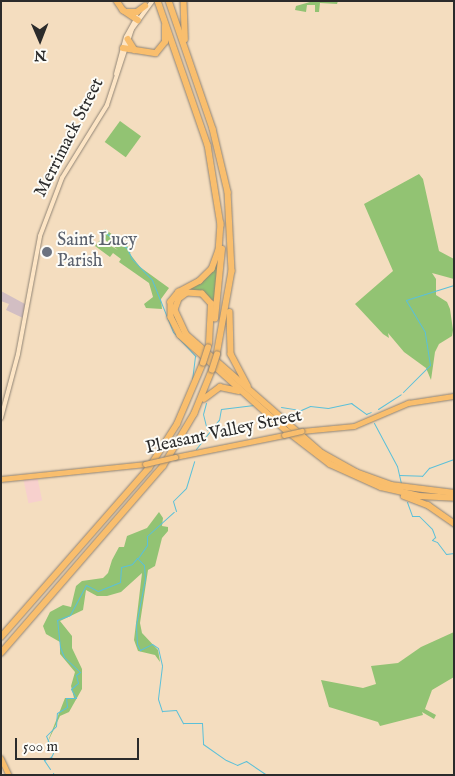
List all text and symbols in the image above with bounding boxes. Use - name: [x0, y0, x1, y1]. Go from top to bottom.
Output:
- north arrow: [15, 15, 65, 65]
- text: N: [34, 46, 46, 64]
- street label: Merrimack Street: [31, 75, 109, 201]
- place label: Saint Lucy Parish: [57, 231, 137, 274]
- marker: Saint Lucy Parish: [41, 246, 53, 258]
- street label: Pleasant Valley Street: [144, 406, 304, 460]
- scale bar: [18, 728, 141, 760]
- text: 500 m: [23, 737, 58, 756]

